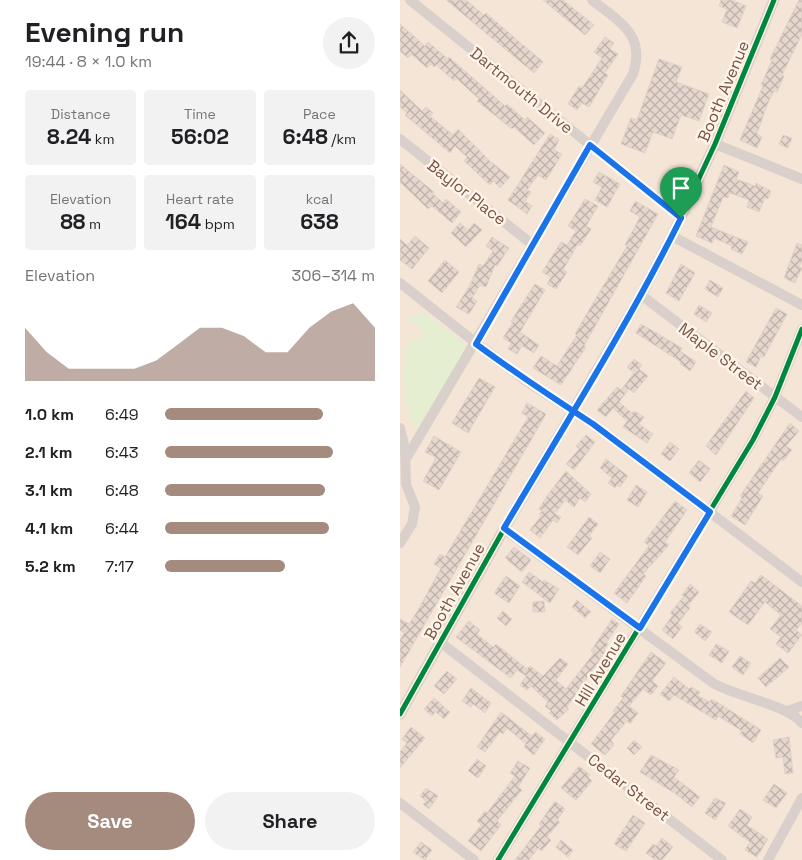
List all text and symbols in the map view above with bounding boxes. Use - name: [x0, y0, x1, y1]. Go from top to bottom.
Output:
- text: Evening run: [25, 14, 184, 50]
- button: share: [323, 17, 375, 69]
- street label: Booth Avenue: [693, 38, 754, 145]
- street label: Dartmouth Drive: [466, 42, 577, 138]
- text: 19:44 · 8 × 1.0 km: [25, 51, 152, 72]
- text: Distance: [51, 105, 110, 123]
- text: Time: [184, 105, 216, 123]
- text: Pace: [303, 105, 336, 123]
- text: 8.24: [47, 123, 91, 150]
- text: 56:02: [171, 123, 229, 150]
- text: 6:48: [283, 123, 328, 150]
- text: km: [91, 130, 114, 148]
- text: /km: [328, 130, 356, 148]
- street label: Baylor Place: [423, 155, 511, 230]
- pin: [660, 167, 702, 218]
- icon: arrive: [667, 174, 695, 202]
- text: Elevation: [50, 190, 111, 208]
- text: Heart rate: [166, 190, 234, 208]
- text: kcal: [306, 190, 333, 208]
- text: 88: [60, 208, 85, 235]
- text: 164: [165, 208, 201, 235]
- text: 638: [300, 208, 339, 235]
- text: m: [85, 215, 101, 233]
- text: bpm: [201, 215, 235, 233]
- text: Elevation: [25, 265, 95, 286]
- text: 306–314 m: [292, 265, 375, 286]
- street label: Maple Street: [675, 318, 767, 395]
- text: 1.0 km: [25, 404, 74, 425]
- text: 6:49: [105, 404, 139, 425]
- text: 2.1 km: [25, 442, 72, 463]
- text: 6:43: [105, 442, 139, 463]
- text: 3.1 km: [25, 480, 73, 501]
- text: 6:48: [105, 480, 139, 501]
- text: 4.1 km: [25, 518, 73, 539]
- text: 6:44: [105, 518, 139, 539]
- street label: Booth Avenue: [419, 539, 490, 643]
- text: 5.2 km: [25, 556, 76, 577]
- text: 7:17: [105, 556, 134, 577]
- street label: Hill Avenue: [570, 628, 631, 710]
- street label: Cedar Street: [583, 749, 674, 826]
- button: Save: [25, 792, 195, 850]
- button: Share: [205, 792, 375, 850]

